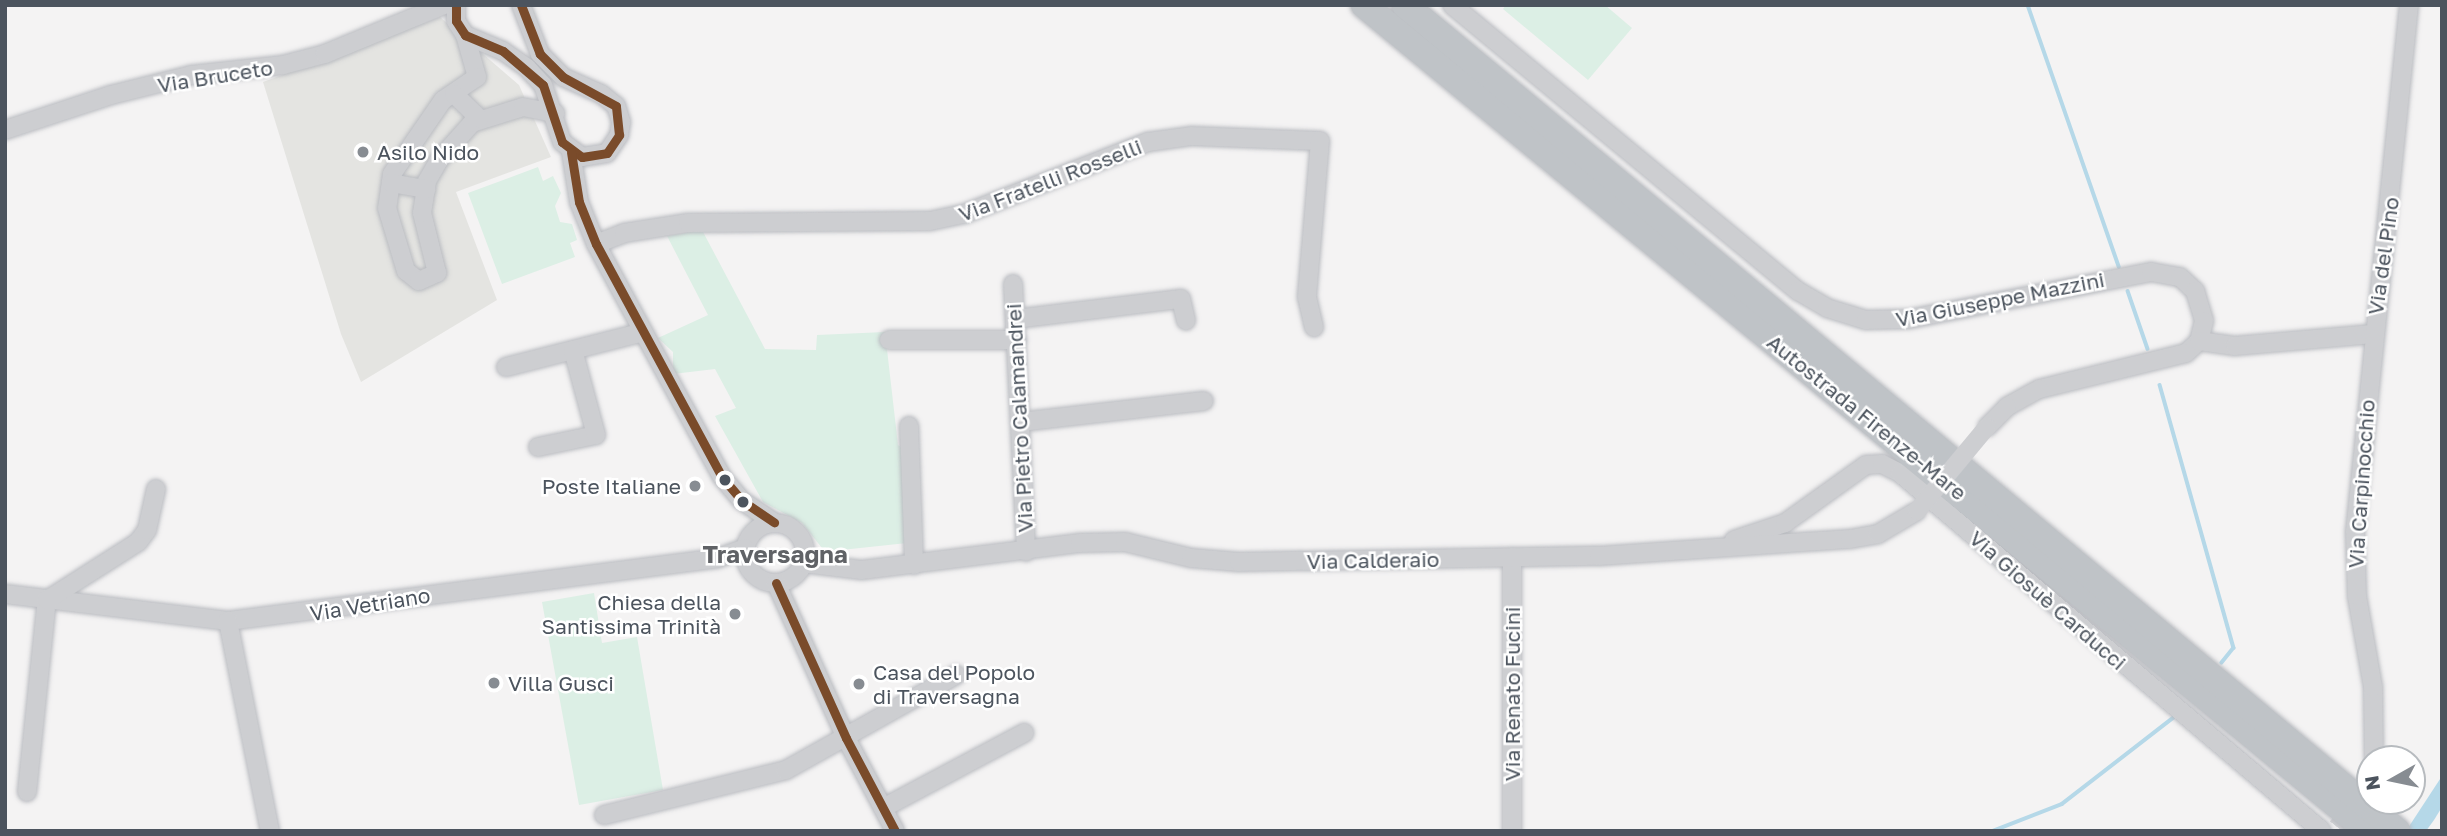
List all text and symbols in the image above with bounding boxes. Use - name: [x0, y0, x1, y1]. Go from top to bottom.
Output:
- street label: Via Bruceto: [156, 54, 274, 98]
- street label: Via Fratelli Rosselli: [955, 133, 1145, 227]
- place label: Asilo Nido: [377, 139, 479, 165]
- marker: Asilo Nido: [355, 144, 371, 160]
- street label: Via del Pino: [2362, 195, 2404, 317]
- street label: Via Giuseppe Mazzini: [1893, 266, 2107, 332]
- street label: Via Pietro Calamandrei: [1000, 303, 1038, 533]
- street label: Autostrada Firenze-Mare: [1762, 329, 1972, 505]
- street label: Via Carpinocchio: [2343, 399, 2379, 569]
- place label: Poste Italiane: [542, 473, 681, 499]
- unlabelled marker: [718, 473, 732, 487]
- marker: Poste Italiane: [687, 478, 703, 494]
- unlabelled marker: [736, 495, 750, 509]
- street label: Via Giosuè Carducci: [1964, 525, 2132, 675]
- district label: Traversagna: [702, 540, 848, 568]
- street label: Via Calderaio: [1306, 546, 1440, 574]
- street label: Via Vetriano: [308, 582, 432, 626]
- place label: Chiesa della Santissima Trinità: [542, 589, 721, 639]
- marker: Chiesa della Santissima Trinità: [727, 606, 743, 622]
- street label: Via Renato Fucini: [1499, 607, 1525, 781]
- place label: Casa del Popolo di Traversagna: [873, 659, 1035, 709]
- place label: Villa Gusci: [508, 670, 614, 696]
- marker: Villa Gusci: [486, 675, 502, 691]
- marker: Casa del Popolo di Traversagna: [851, 676, 867, 692]
- north arrow: [2356, 745, 2426, 815]
- text: N: [2359, 774, 2384, 792]

